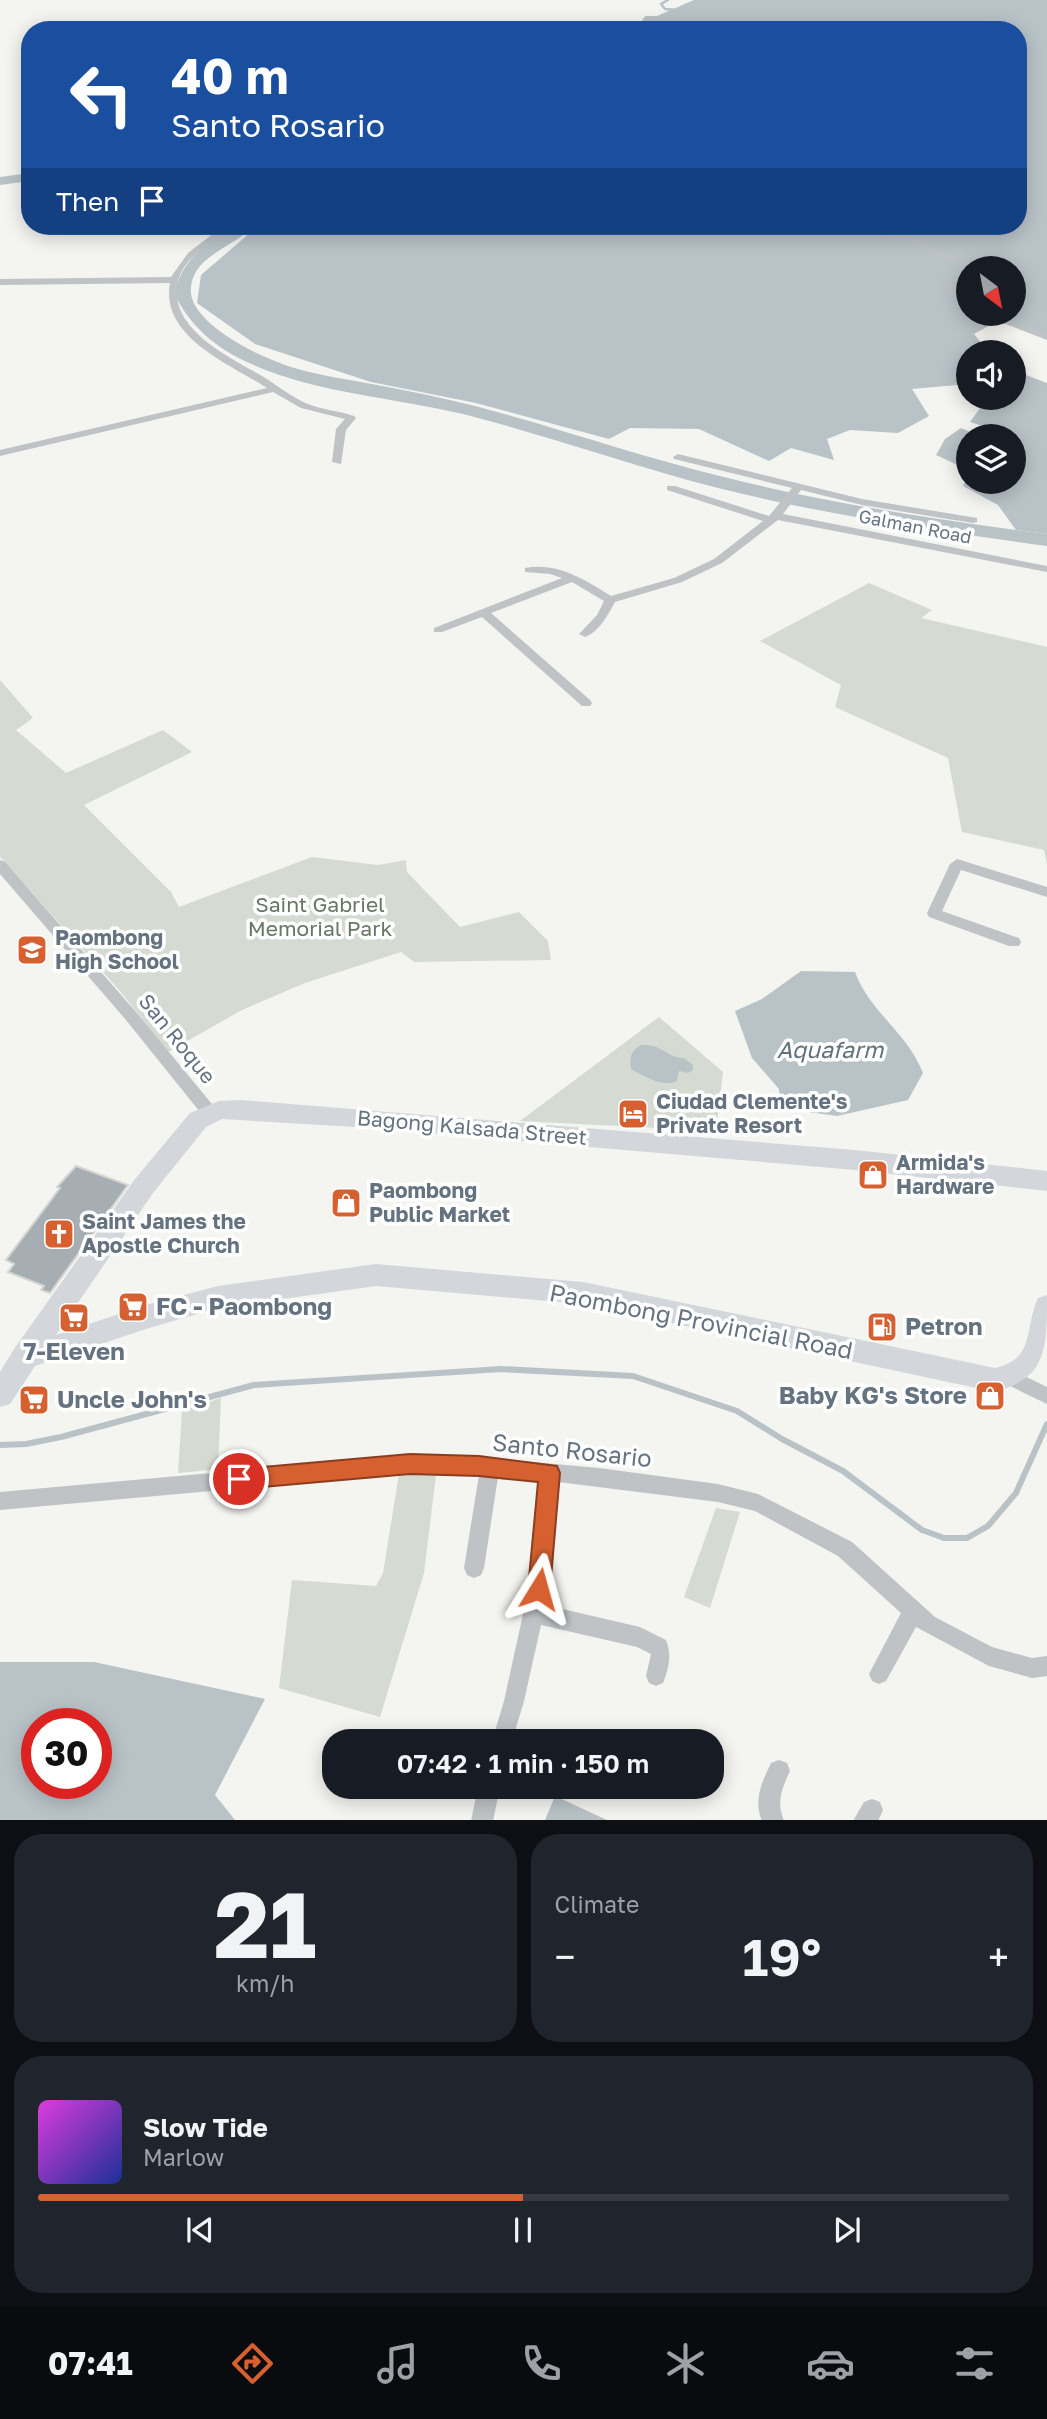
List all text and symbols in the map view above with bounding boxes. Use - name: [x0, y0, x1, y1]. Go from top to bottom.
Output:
- text: 40 m: [171, 46, 289, 105]
- icon: left: [56, 49, 147, 140]
- text: Santo Rosario: [171, 106, 385, 144]
- icon: arrive: [133, 182, 171, 220]
- text: Then: [56, 186, 119, 217]
- north arrow: [956, 256, 1026, 326]
- map controls: [956, 256, 1026, 494]
- button: sound: [956, 340, 1026, 410]
- button: layers: [956, 424, 1026, 494]
- street label: Galman Road: [857, 504, 973, 548]
- park label: Saint Gabriel Memorial Park: [248, 891, 392, 941]
- place label: Paombong High School: [55, 924, 179, 974]
- school or university icon: Paombong High School: [15, 933, 49, 967]
- street label: San Roque: [134, 988, 222, 1088]
- water label: Aquafarm: [777, 1035, 885, 1063]
- place label: Ciudad Clemente's Private Resort: [656, 1088, 848, 1138]
- hotel icon: Ciudad Clemente's Private Resort: [616, 1097, 650, 1131]
- street label: Bagong Kalsada Street: [356, 1104, 588, 1150]
- place label: Armida's Hardware: [896, 1149, 994, 1199]
- shop icon: Armida's Hardware: [856, 1158, 890, 1192]
- place label: Paombong Public Market: [369, 1177, 510, 1227]
- shop icon: Paombong Public Market: [329, 1186, 363, 1220]
- place label: Saint James the Apostle Church: [82, 1208, 246, 1258]
- church icon: Saint James the Apostle Church: [42, 1217, 76, 1251]
- street label: Paombong Provincial Road: [547, 1277, 855, 1364]
- supermarket icon: FC - Paombong: [116, 1290, 150, 1324]
- place label: FC - Paombong: [156, 1291, 332, 1320]
- supermarket icon: 7-Eleven: [57, 1301, 91, 1335]
- fuel station icon: Petron: [865, 1310, 899, 1344]
- place label: Petron: [905, 1311, 982, 1340]
- place label: 7-Eleven: [23, 1336, 125, 1365]
- shop icon: Baby KG's Store: [973, 1379, 1007, 1413]
- place label: Baby KG's Store: [779, 1380, 967, 1409]
- supermarket icon: Uncle John's: [17, 1383, 51, 1417]
- place label: Uncle John's: [57, 1384, 207, 1413]
- street label: Santo Rosario: [491, 1427, 653, 1472]
- pin: [209, 1449, 269, 1509]
- icon: arrive: [220, 1460, 258, 1498]
- position arrow: [502, 1552, 576, 1626]
- speed limit sign: 30: [21, 1708, 112, 1799]
- text: 07:42 · 1 min · 150 m: [397, 1748, 649, 1779]
- text: 21: [214, 1869, 316, 1978]
- text: Climate: [555, 1890, 639, 1918]
- text: 19°: [742, 1925, 821, 1987]
- text: −: [555, 1934, 575, 1979]
- text: +: [988, 1934, 1009, 1979]
- text: km/h: [236, 1969, 295, 1997]
- text: Slow Tide: [143, 2112, 268, 2143]
- text: Marlow: [143, 2143, 224, 2171]
- icon: previous: [181, 2211, 219, 2249]
- icon: pause: [504, 2211, 542, 2249]
- icon: next: [828, 2211, 866, 2249]
- icon: directions: [228, 2339, 277, 2388]
- icon: music: [373, 2339, 422, 2388]
- icon: phone: [517, 2339, 566, 2388]
- icon: climate: [661, 2339, 710, 2388]
- icon: car: [806, 2339, 855, 2388]
- icon: filters: [950, 2339, 999, 2388]
- text: 07:41: [48, 2344, 133, 2382]

